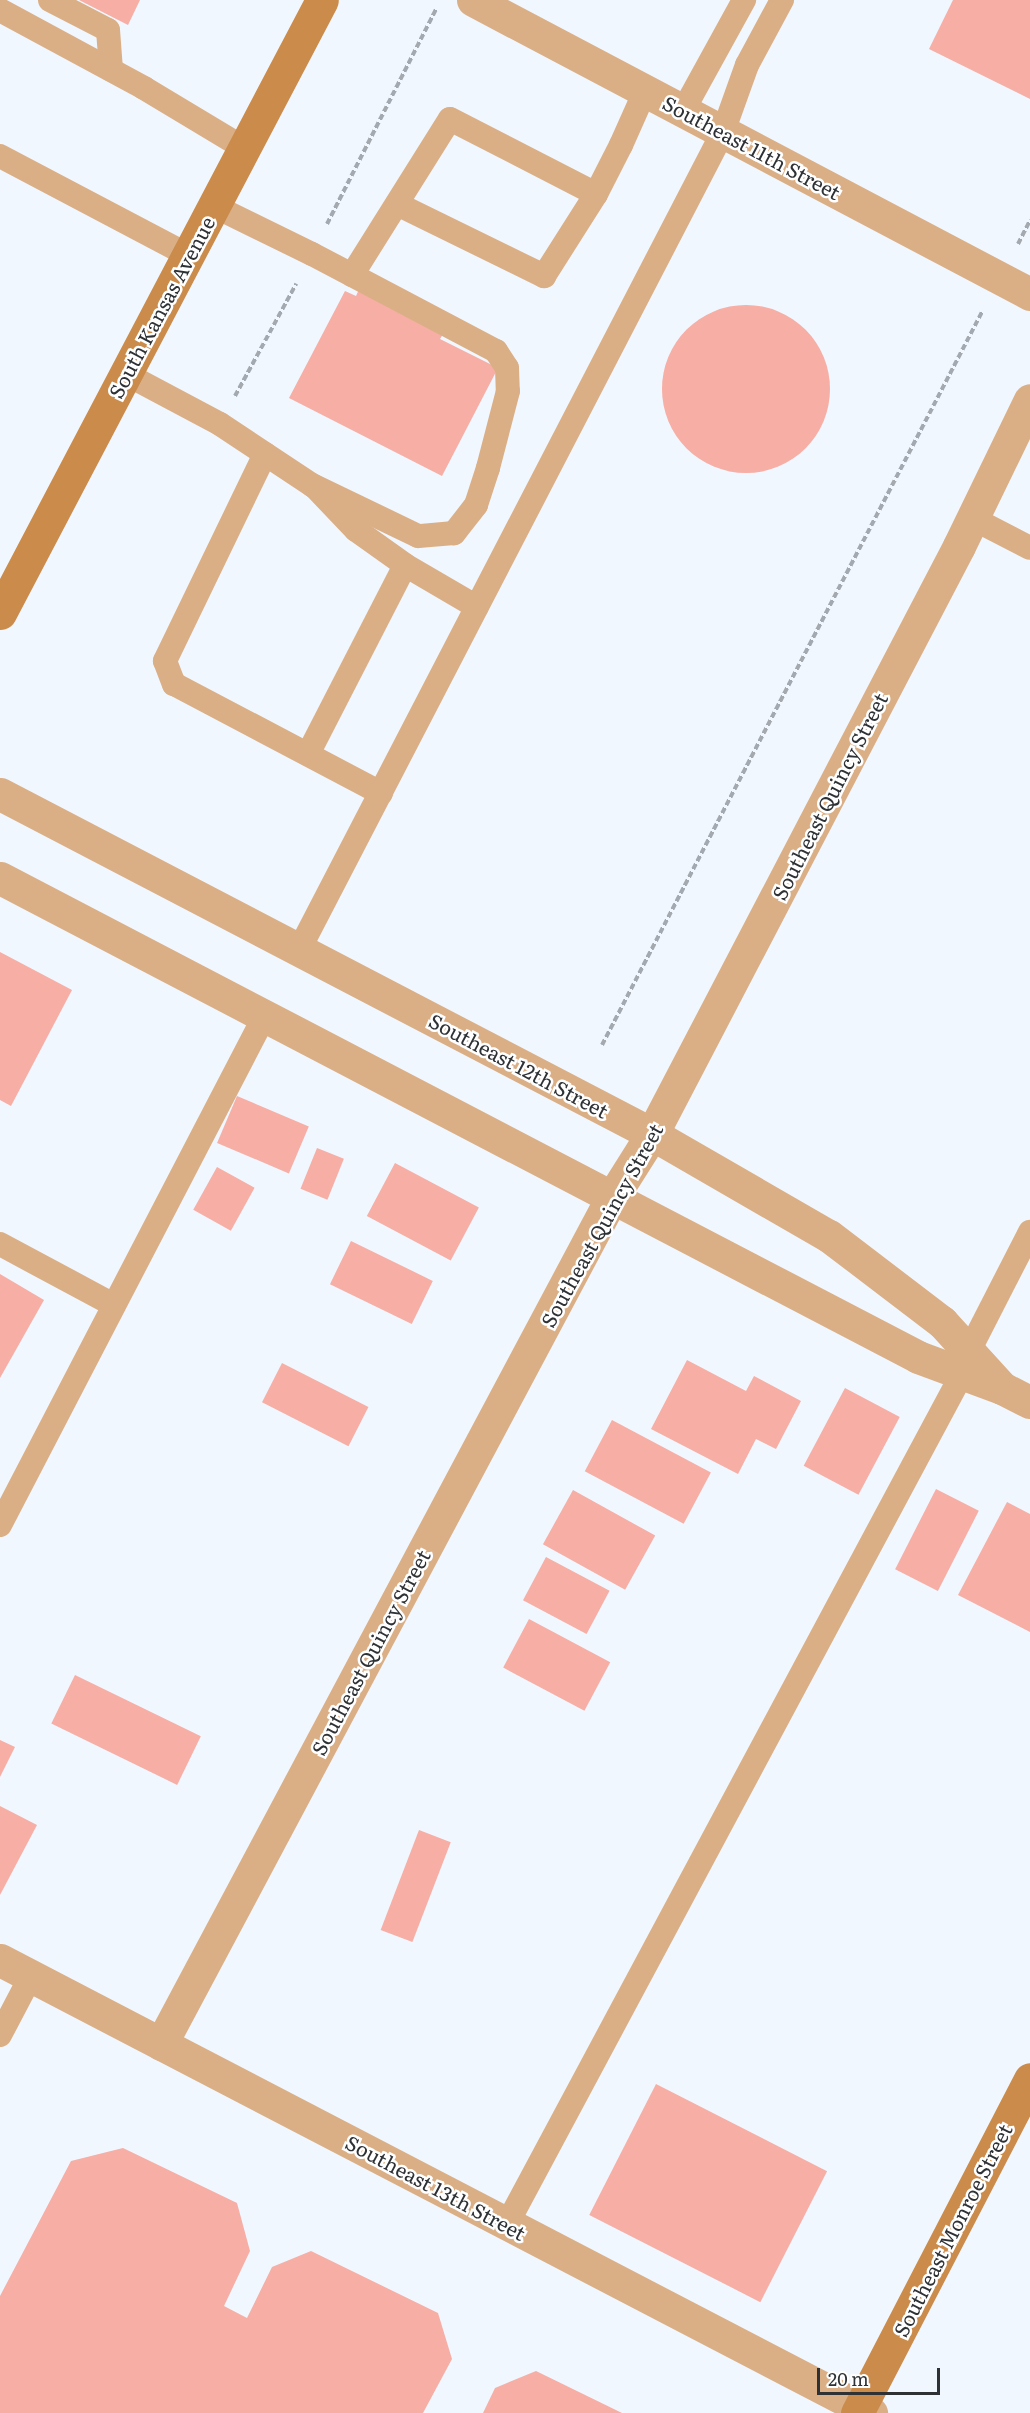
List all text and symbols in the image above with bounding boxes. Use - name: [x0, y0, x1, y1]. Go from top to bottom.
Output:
- street label: Southeast 11th Street: [659, 90, 845, 204]
- street label: South Kansas Avenue: [103, 212, 219, 402]
- street label: Southeast Quincy Street: [766, 688, 892, 904]
- street label: Southeast 12th Street: [425, 1008, 613, 1122]
- street label: Southeast Quincy Street: [535, 1119, 667, 1331]
- street label: Southeast Quincy Street: [306, 1545, 434, 1759]
- street label: Southeast Monroe Street: [888, 2120, 1016, 2340]
- street label: Southeast 13th Street: [342, 2129, 530, 2245]
- scale bar: [820, 2356, 943, 2394]
- text: 20 m: [828, 2365, 869, 2392]

